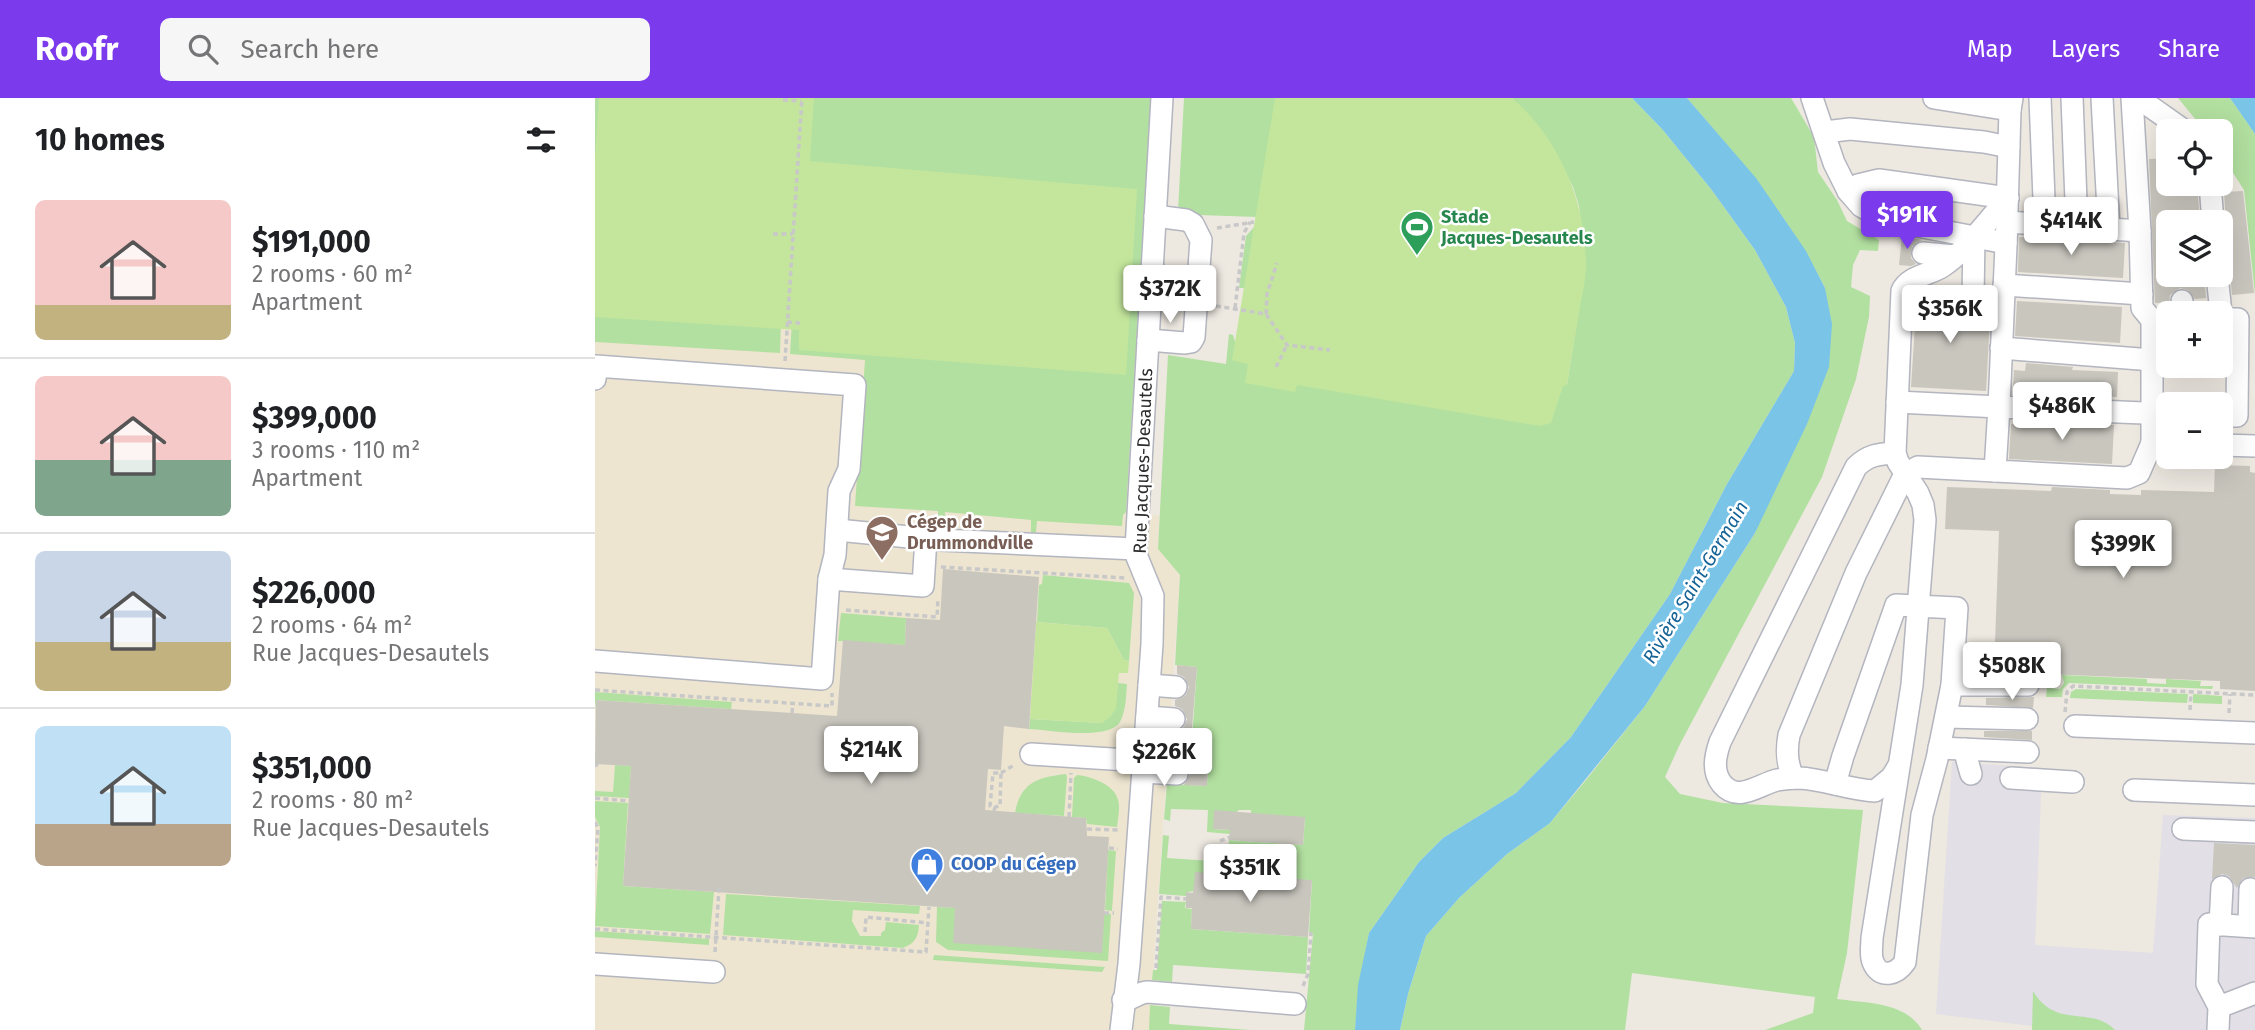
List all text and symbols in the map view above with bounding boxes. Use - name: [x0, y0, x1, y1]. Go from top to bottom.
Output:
- search box: [160, 18, 650, 81]
- text: Roofr: [35, 29, 118, 69]
- icon: search: [184, 30, 222, 68]
- text: Search here: [240, 34, 379, 65]
- text: Map: [1967, 35, 2013, 63]
- text: Layers: [2051, 35, 2120, 63]
- text: Share: [2158, 35, 2220, 63]
- map controls: [2156, 119, 2233, 469]
- button: locate: [2156, 119, 2233, 196]
- icon: filters: [522, 121, 560, 159]
- text: 10 homes: [35, 122, 165, 158]
- pin: $191K: [1858, 192, 1956, 251]
- pin: $414K: [2022, 198, 2120, 257]
- text: $191K: [1877, 200, 1937, 228]
- place label: Stade Jacques-Desautels: [1440, 206, 1593, 249]
- text: $414K: [2040, 206, 2102, 234]
- sports icon: Stade Jacques-Desautels: [1398, 208, 1436, 257]
- button: layers: [2156, 210, 2233, 287]
- text: $191,000: [252, 224, 371, 260]
- icon: home: [91, 228, 175, 312]
- text: 2 rooms · 60 m²: [252, 260, 413, 288]
- pin: $372K: [1121, 266, 1219, 325]
- text: $372K: [1139, 274, 1201, 302]
- pin: $356K: [1901, 286, 1999, 345]
- text: Apartment: [252, 288, 362, 316]
- text: $356K: [1918, 294, 1982, 322]
- button: +: [2156, 301, 2233, 378]
- street label: Rue Jacques-Desautels: [1129, 368, 1157, 554]
- pin: $486K: [2013, 382, 2111, 442]
- text: $486K: [2029, 391, 2095, 419]
- button: −: [2156, 392, 2233, 469]
- text: $399,000: [252, 400, 377, 436]
- icon: home: [91, 404, 175, 488]
- text: 3 rooms · 110 m²: [252, 436, 420, 464]
- text: Apartment: [252, 464, 362, 492]
- water label: Rivière Saint-Germain: [1638, 497, 1753, 668]
- place label: Cégep de Drummondville: [907, 511, 1033, 554]
- school or university icon: Cégep de Drummondville: [863, 513, 901, 562]
- pin: $399K: [2074, 520, 2172, 580]
- text: $399K: [2091, 529, 2155, 557]
- text: $226,000: [252, 575, 376, 611]
- icon: home: [91, 579, 175, 663]
- text: 2 rooms · 64 m²: [252, 611, 412, 639]
- text: Rue Jacques-Desautels: [252, 639, 489, 667]
- pin: $508K: [1963, 642, 2061, 702]
- text: $508K: [1979, 651, 2045, 679]
- pin: $214K: [822, 726, 920, 786]
- pin: $226K: [1115, 728, 1213, 788]
- text: $214K: [840, 735, 902, 763]
- text: $226K: [1132, 737, 1196, 765]
- text: $351,000: [252, 750, 372, 786]
- icon: home: [91, 754, 175, 838]
- text: 2 rooms · 80 m²: [252, 786, 413, 814]
- text: Rue Jacques-Desautels: [252, 814, 489, 842]
- pin: $351K: [1201, 844, 1299, 904]
- shop icon: COOP du Cégep: [908, 845, 946, 894]
- place label: COOP du Cégep: [951, 853, 1077, 875]
- text: $351K: [1220, 853, 1280, 881]

